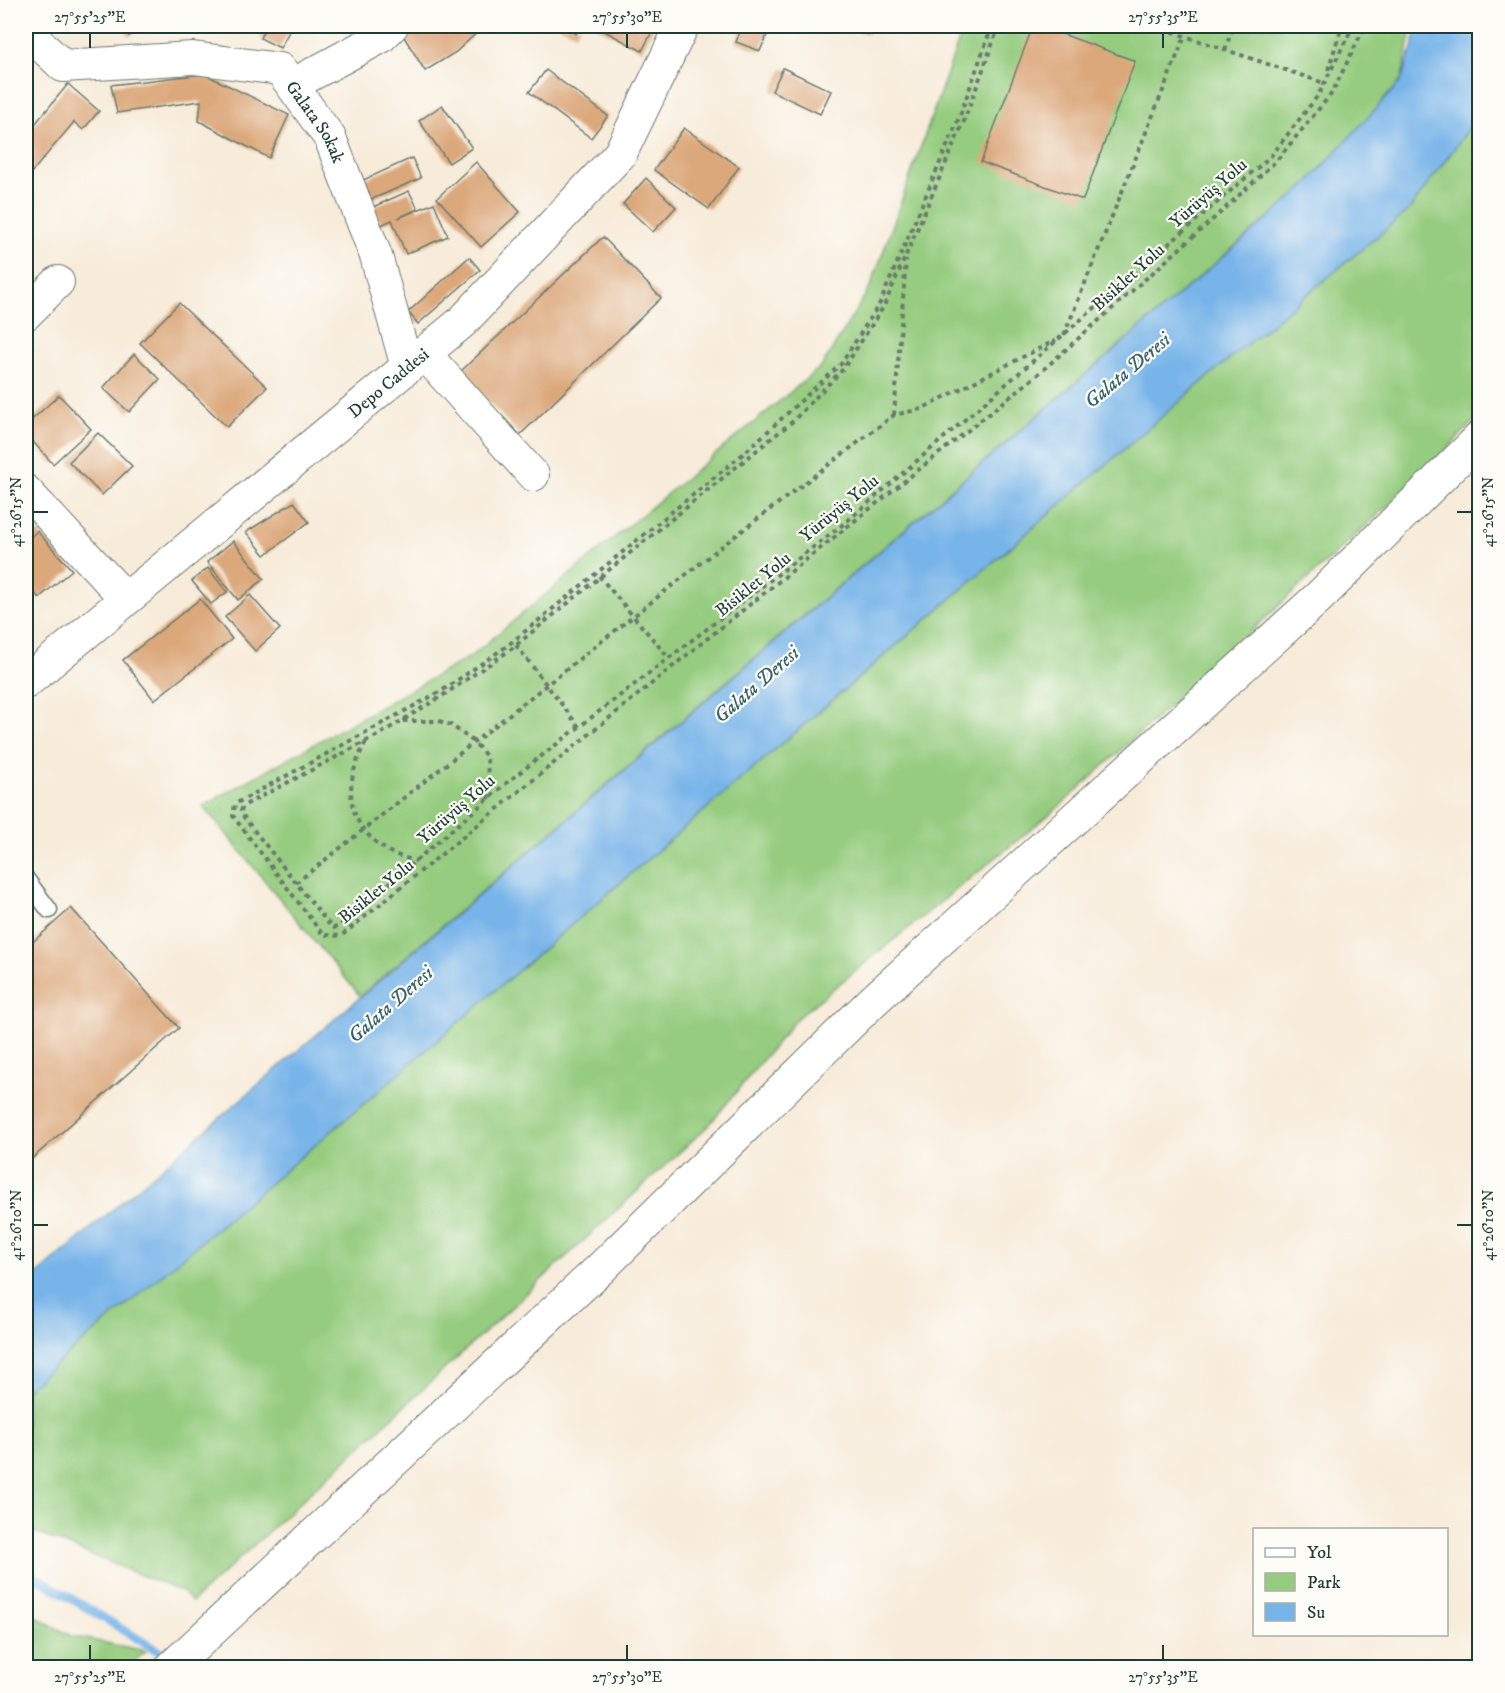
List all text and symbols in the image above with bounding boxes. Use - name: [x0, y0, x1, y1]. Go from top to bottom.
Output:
- text: 27°55'25"E: [54, 8, 126, 27]
- text: 27°55'30"E: [592, 8, 662, 27]
- text: 27°55'35"E: [1128, 8, 1198, 27]
- street label: Galata Sokak: [280, 77, 349, 167]
- street label: Yürüyüş Yolu: [1165, 154, 1252, 233]
- street label: Bisiklet Yolu: [1088, 239, 1170, 316]
- water label: Galata Deresi: [1080, 327, 1177, 414]
- street label: Depo Caddesi: [344, 344, 434, 423]
- street label: Yürüyüş Yolu: [796, 470, 884, 547]
- text: 41°26'15"N: [7, 477, 26, 547]
- text: 41°26'15"N: [1479, 477, 1498, 547]
- street label: Bisiklet Yolu: [711, 547, 796, 622]
- water label: Galata Deresi: [709, 640, 806, 729]
- street label: Yürüyüş Yolu: [413, 770, 500, 849]
- street label: Bisiklet Yolu: [334, 854, 419, 929]
- water label: Galata Deresi: [343, 960, 440, 1049]
- text: 41°26'10"N: [7, 1189, 26, 1261]
- text: 41°26'10"N: [1479, 1189, 1498, 1261]
- legend: [1253, 1528, 1448, 1636]
- text: Yol: [1307, 1542, 1332, 1564]
- text: Park: [1307, 1572, 1341, 1594]
- text: Su: [1307, 1602, 1325, 1624]
- text: 27°55'25"E: [54, 1668, 126, 1687]
- text: 27°55'30"E: [592, 1668, 662, 1687]
- text: 27°55'35"E: [1128, 1668, 1198, 1687]

